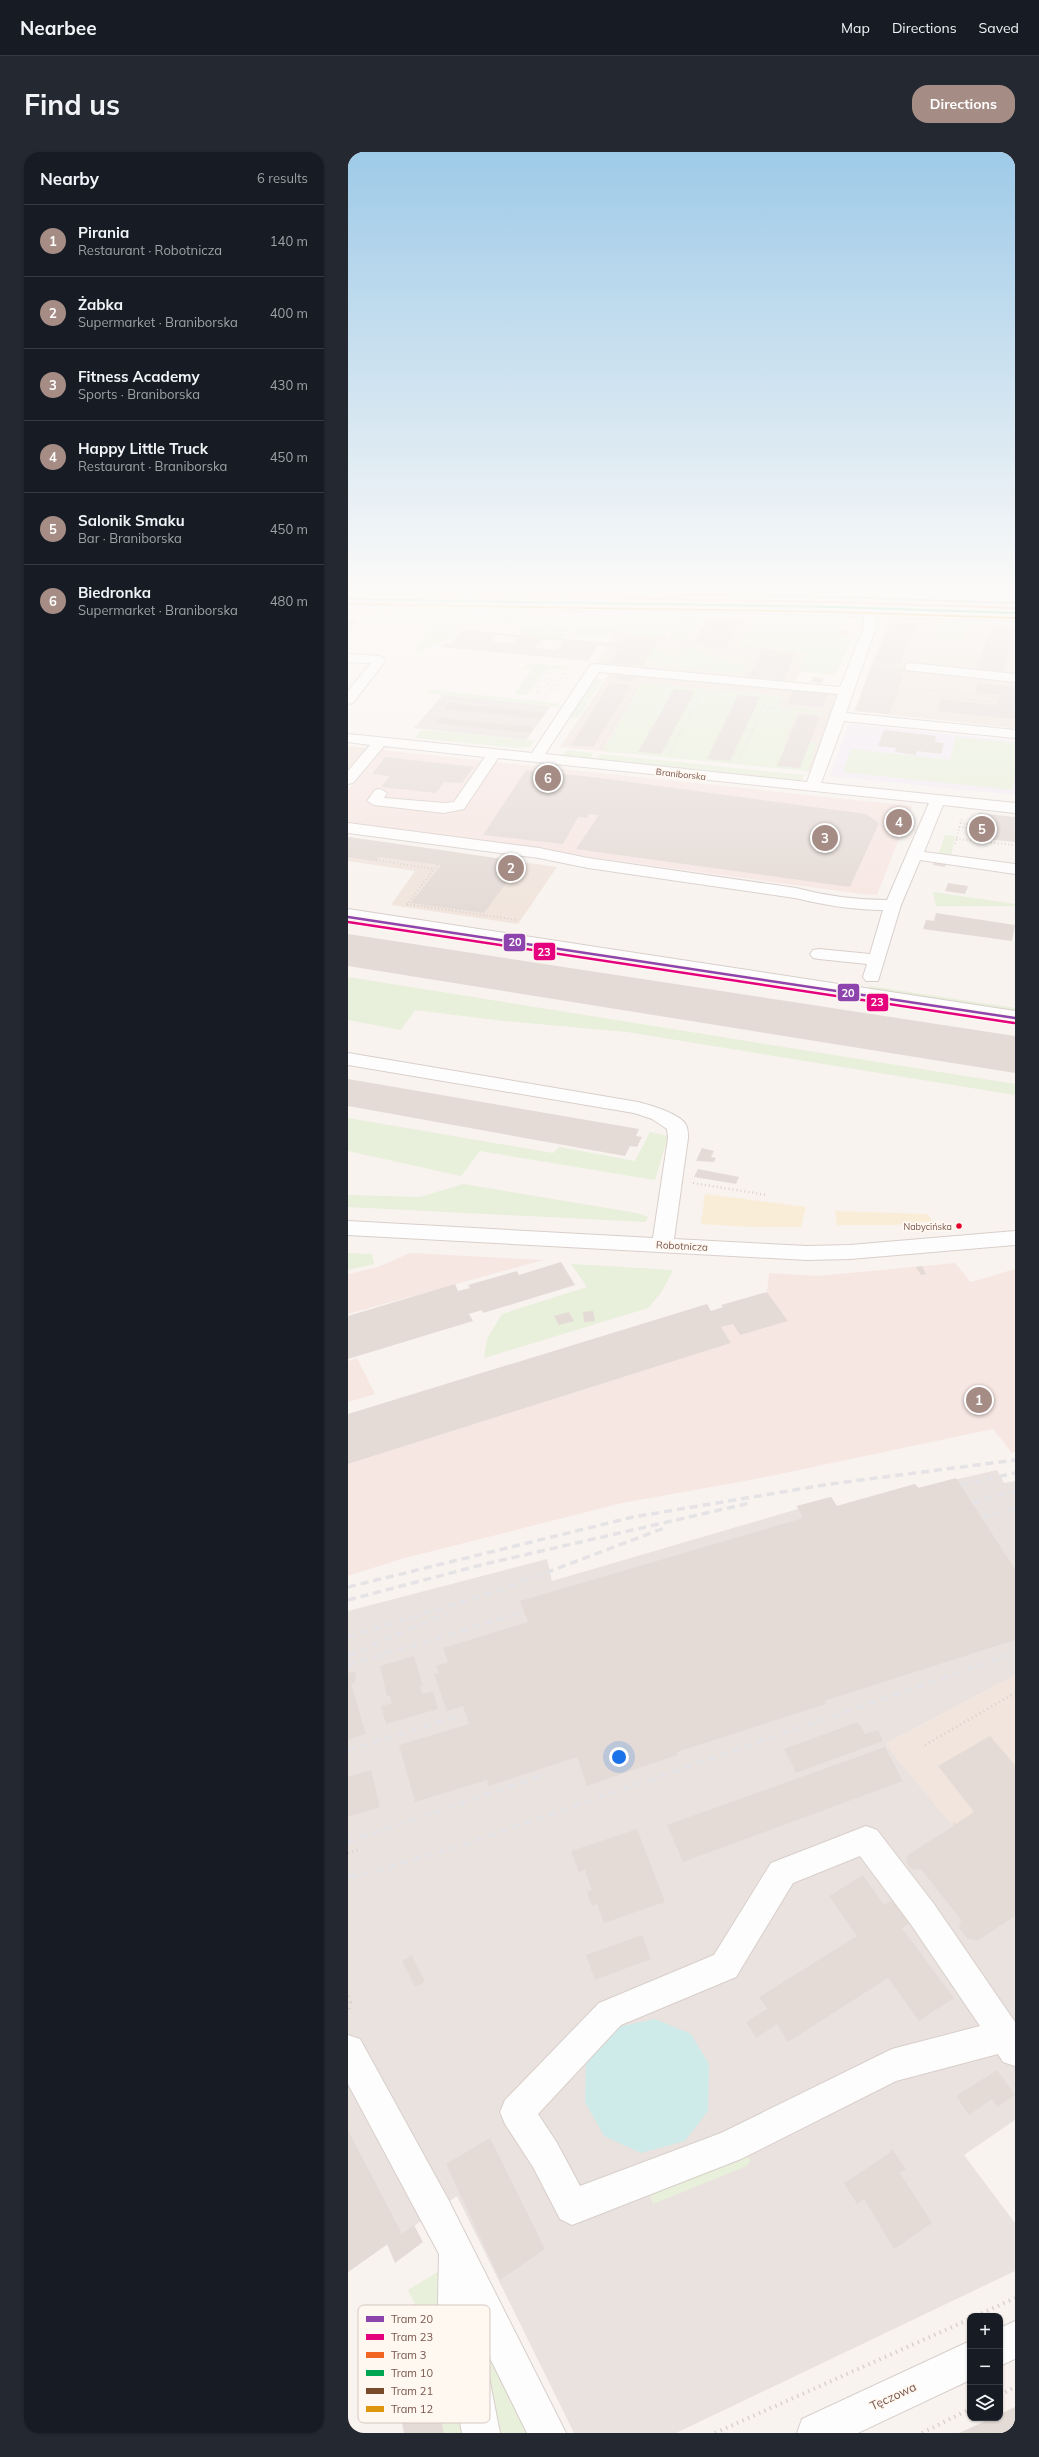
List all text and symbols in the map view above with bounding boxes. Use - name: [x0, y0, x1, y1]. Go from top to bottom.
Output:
- text: Nearbee: [20, 16, 97, 40]
- text: Map: [841, 19, 870, 37]
- text: Directions: [892, 19, 957, 37]
- text: Saved: [979, 19, 1019, 37]
- button: Directions: [912, 85, 1015, 123]
- text: Find us: [24, 87, 120, 122]
- text: Nearby: [40, 168, 99, 189]
- text: 6 results: [257, 170, 308, 186]
- text: Pirania: [78, 223, 129, 242]
- text: 1: [49, 233, 57, 249]
- text: 140 m: [270, 233, 308, 249]
- text: Restaurant · Robotnicza: [78, 242, 222, 258]
- text: Żabka: [78, 295, 123, 314]
- text: 2: [49, 305, 57, 321]
- text: 400 m: [270, 305, 308, 321]
- text: Supermarket · Braniborska: [78, 314, 238, 330]
- text: Fitness Academy: [78, 367, 200, 386]
- text: 3: [49, 377, 57, 393]
- text: 430 m: [270, 377, 308, 393]
- text: Sports · Braniborska: [78, 386, 200, 402]
- text: Happy Little Truck: [78, 439, 208, 458]
- text: 4: [49, 449, 57, 465]
- text: 450 m: [270, 449, 308, 465]
- text: Restaurant · Braniborska: [78, 458, 227, 474]
- text: Salonik Smaku: [78, 511, 185, 530]
- text: 5: [49, 521, 57, 537]
- text: 450 m: [270, 521, 308, 537]
- text: Bar · Braniborska: [78, 530, 182, 546]
- text: Biedronka: [78, 583, 151, 602]
- text: 6: [49, 593, 57, 609]
- text: 480 m: [270, 593, 308, 609]
- text: Supermarket · Braniborska: [78, 602, 238, 618]
- pin: 6: [535, 763, 561, 793]
- street label: Braniborska: [655, 766, 707, 782]
- pin: 4: [886, 807, 912, 837]
- pin: 5: [969, 814, 995, 844]
- pin: 3: [812, 823, 838, 853]
- pin: 2: [498, 853, 524, 883]
- line badge: 20: [503, 933, 526, 952]
- text: 20: [508, 935, 522, 949]
- line badge: 23: [533, 942, 556, 961]
- text: 23: [537, 945, 551, 959]
- line badge: 20: [837, 983, 860, 1002]
- text: 20: [841, 986, 855, 1000]
- line badge: 23: [866, 993, 889, 1012]
- text: 23: [870, 995, 884, 1009]
- place label: Nabycińska: [904, 1221, 952, 1233]
- marker: Nabycińska: [954, 1221, 964, 1231]
- street label: Robotnicza: [656, 1238, 708, 1254]
- pin: 1: [966, 1385, 992, 1415]
- your location: [609, 1747, 629, 1767]
- legend: [358, 2305, 490, 2423]
- text: Tram 20: [391, 2312, 433, 2326]
- map controls: [967, 2313, 1003, 2421]
- button: +: [967, 2313, 1003, 2349]
- text: Tram 23: [391, 2330, 433, 2344]
- text: Tram 3: [391, 2348, 426, 2362]
- button: −: [967, 2349, 1003, 2385]
- text: Tram 10: [391, 2366, 433, 2380]
- street label: Tęczowa: [868, 2379, 918, 2413]
- text: Tram 21: [391, 2384, 433, 2398]
- button: layers: [967, 2385, 1003, 2421]
- text: Tram 12: [391, 2402, 433, 2416]

